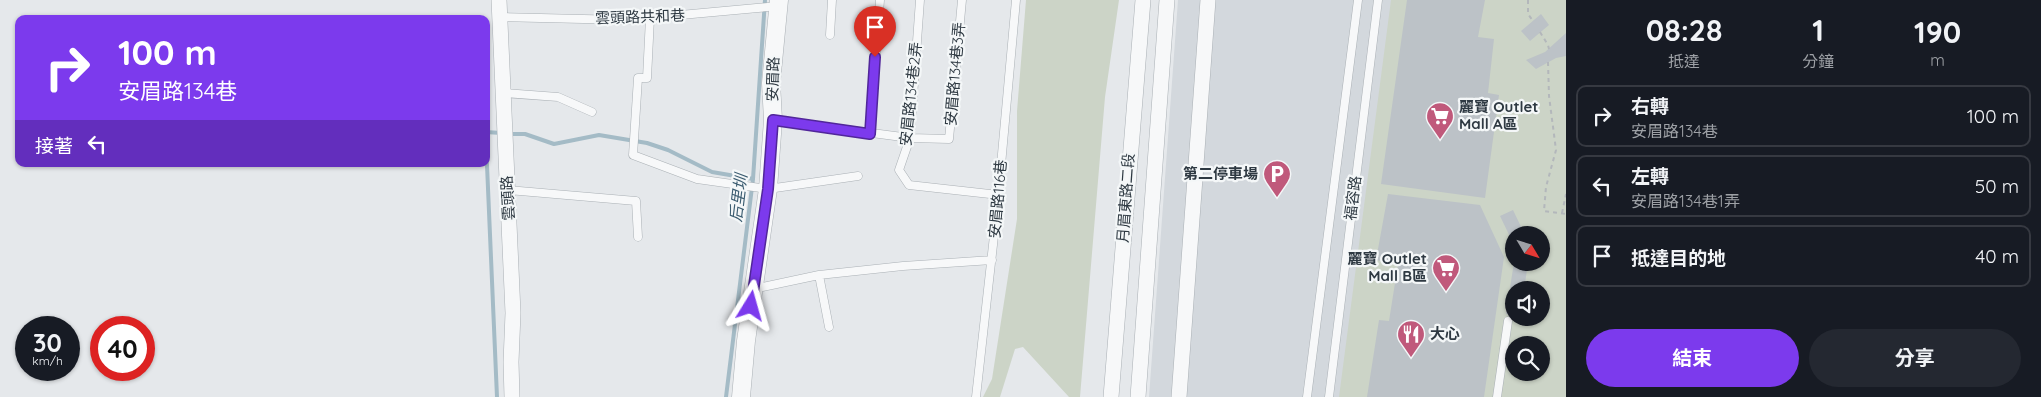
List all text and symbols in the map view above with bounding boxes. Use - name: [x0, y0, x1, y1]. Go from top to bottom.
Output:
- street label: 雲頭路共和巷: [595, 5, 685, 28]
- pin: [854, 6, 896, 57]
- text: 08:28: [1646, 11, 1722, 49]
- text: 1: [1812, 11, 1824, 49]
- icon: arrive: [861, 13, 889, 41]
- text: 190: [1914, 13, 1961, 51]
- street label: 安眉路134巷3弄: [940, 21, 969, 127]
- text: 100 m: [118, 30, 217, 74]
- icon: right: [35, 35, 100, 100]
- street label: 安眉路134巷2弄: [896, 41, 925, 147]
- text: m: [1930, 50, 1945, 70]
- text: 抵達: [1668, 51, 1700, 71]
- text: 分鐘: [1802, 51, 1834, 71]
- street label: 安眉路: [762, 56, 783, 102]
- text: 安眉路134巷: [118, 77, 237, 105]
- text: 右轉: [1631, 94, 1669, 118]
- place label: 麗寶 Outlet Mall A區: [1459, 97, 1538, 133]
- supermarket icon: 麗寶 Outlet Mall A區: [1425, 101, 1455, 140]
- icon: right: [1588, 102, 1616, 130]
- text: 100 m: [1967, 104, 2019, 128]
- text: 安眉路134巷: [1631, 121, 1718, 141]
- icon: left: [83, 130, 111, 158]
- text: 接著: [35, 134, 73, 158]
- street label: 月眉東路二段: [1113, 152, 1138, 244]
- street label: 安眉路116巷: [985, 159, 1010, 239]
- parking icon: 第二停車場: [1262, 159, 1292, 198]
- place label: 第二停車場: [1183, 164, 1258, 183]
- text: 左轉: [1631, 164, 1669, 188]
- water label: 后里圳: [725, 171, 751, 223]
- icon: left: [1588, 172, 1616, 200]
- street label: 福容路: [1340, 174, 1365, 221]
- text: 50 m: [1975, 174, 2019, 198]
- street label: 雲頭路: [497, 175, 518, 221]
- text: 安眉路134巷1弄: [1631, 191, 1740, 211]
- north arrow: [1505, 226, 1550, 271]
- map controls: [1505, 226, 1550, 381]
- icon: arrive: [1588, 242, 1616, 270]
- text: 40 m: [1975, 244, 2019, 268]
- text: 抵達目的地: [1631, 246, 1726, 270]
- place label: 麗寶 Outlet Mall B區: [1348, 249, 1427, 285]
- supermarket icon: 麗寶 Outlet Mall B區: [1431, 253, 1461, 292]
- position arrow: [724, 279, 776, 331]
- button: sound: [1505, 281, 1550, 326]
- speed limit sign: 40: [90, 316, 155, 381]
- restaurant icon: 大心: [1396, 319, 1426, 358]
- place label: 大心: [1430, 324, 1460, 343]
- text: 30: [33, 327, 62, 358]
- button: 結束: [1586, 329, 1799, 387]
- button: 分享: [1809, 329, 2021, 387]
- button: search: [1505, 336, 1550, 381]
- text: km/h: [32, 353, 63, 368]

